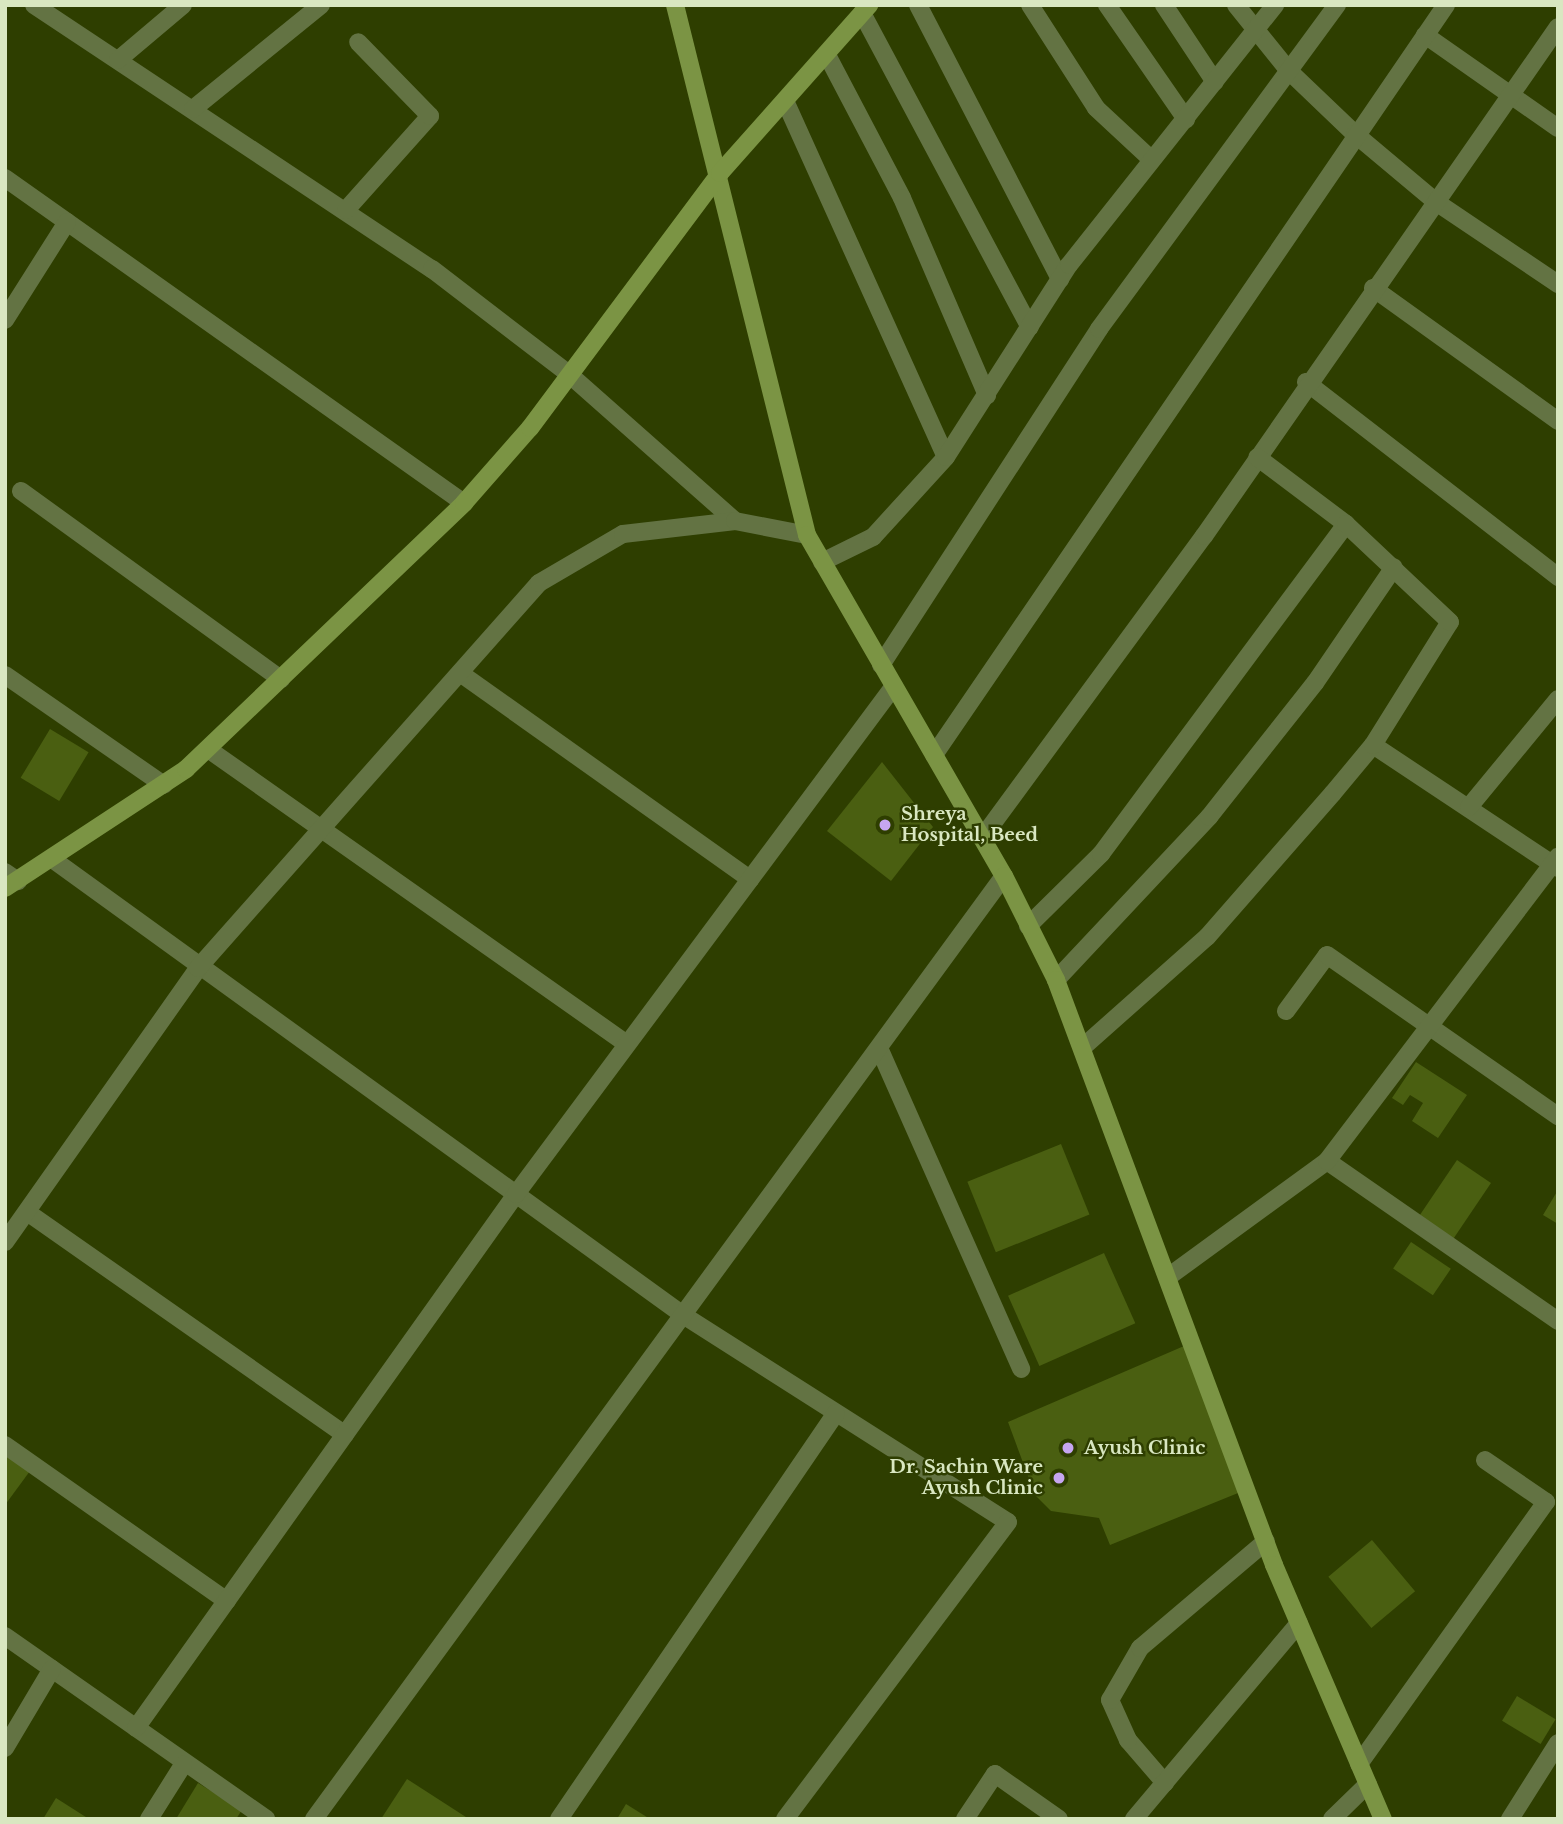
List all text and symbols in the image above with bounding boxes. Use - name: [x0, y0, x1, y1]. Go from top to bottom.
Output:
- place label: Shreya Hospital, Beed: [901, 804, 1038, 846]
- marker: Shreya Hospital, Beed: [875, 815, 895, 835]
- place label: Ayush Clinic: [1084, 1437, 1205, 1459]
- marker: Ayush Clinic: [1058, 1438, 1078, 1458]
- place label: Dr. Sachin Ware Ayush Clinic: [889, 1457, 1043, 1500]
- marker: Dr. Sachin Ware Ayush Clinic: [1049, 1468, 1069, 1488]

